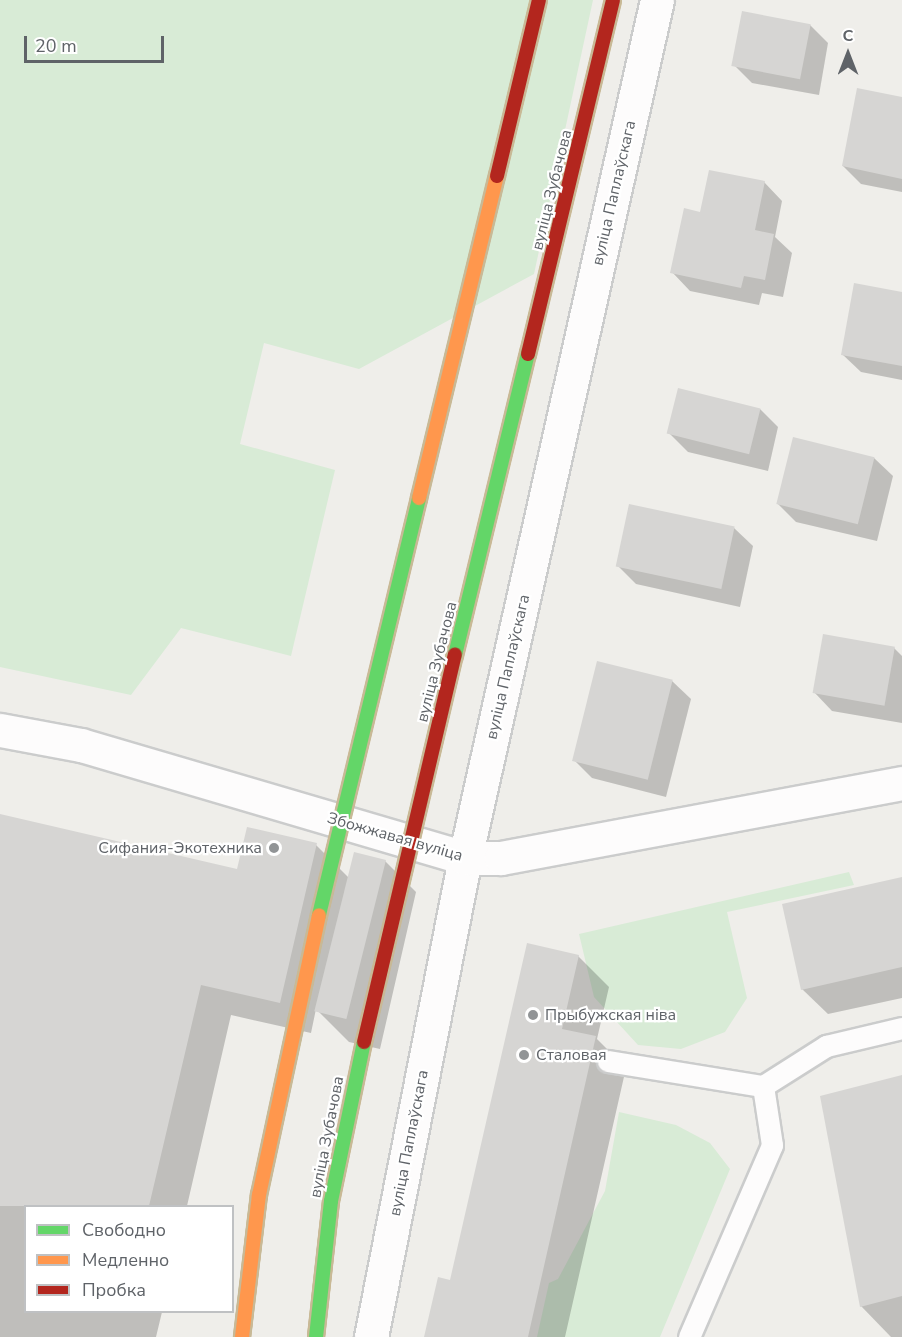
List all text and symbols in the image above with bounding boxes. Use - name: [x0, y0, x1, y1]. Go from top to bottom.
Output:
- scale bar: [27, 24, 166, 62]
- north arrow: [818, 24, 878, 84]
- text: С: [843, 25, 853, 47]
- text: 20 m: [35, 34, 77, 58]
- street label: вуліца Паплаўскага: [588, 119, 640, 267]
- street label: вуліца Зубачова: [528, 128, 576, 252]
- street label: вуліца Паплаўскага: [482, 593, 534, 741]
- street label: вуліца Зубачова: [413, 600, 461, 724]
- street label: Збожжавая вуліца: [325, 808, 465, 866]
- place label: Сифания-Экотехника: [98, 838, 262, 858]
- marker: Сифания-Экотехника: [267, 841, 281, 855]
- place label: Прыбужская ніва: [545, 1005, 676, 1025]
- marker: Прыбужская ніва: [526, 1008, 540, 1022]
- place label: Сталовая: [536, 1045, 607, 1065]
- marker: Сталовая: [517, 1048, 531, 1062]
- street label: вуліца Паплаўскага: [385, 1068, 433, 1218]
- street label: вуліца Зубачова: [306, 1075, 348, 1199]
- legend: [24, 1205, 234, 1313]
- text: Свободно: [82, 1218, 166, 1242]
- text: Медленно: [82, 1248, 169, 1272]
- text: Пробка: [82, 1278, 146, 1302]

